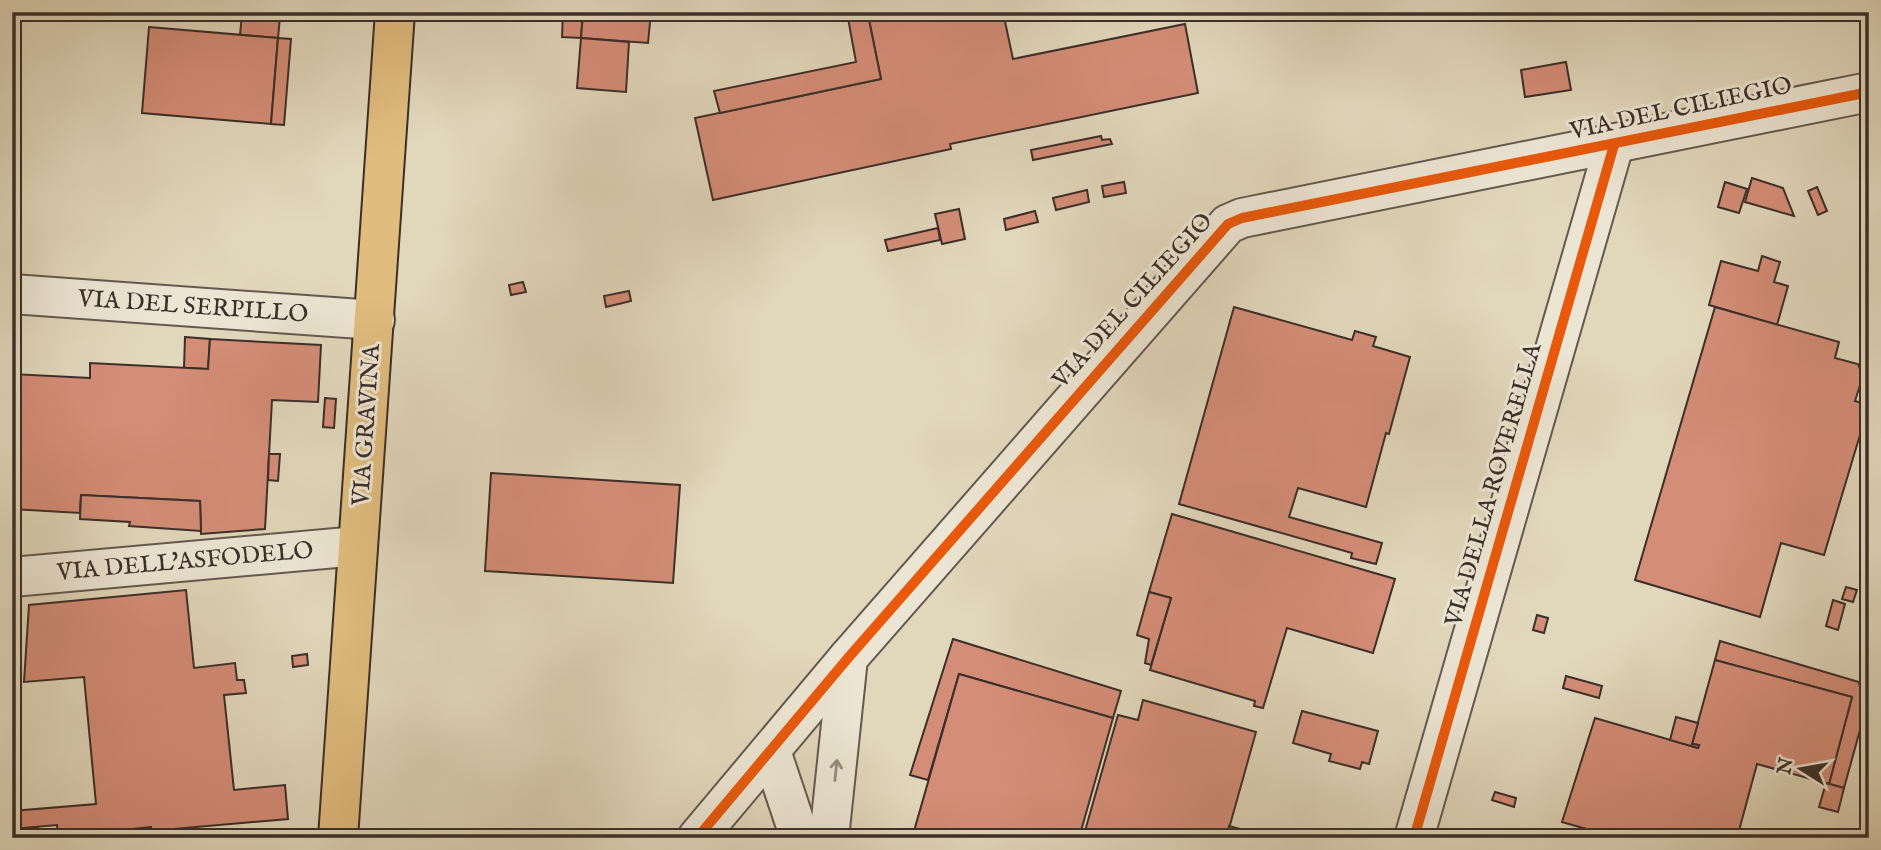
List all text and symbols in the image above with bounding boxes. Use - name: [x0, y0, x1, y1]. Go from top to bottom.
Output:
- street label: VIA DEL CILIEGIO: [1566, 70, 1795, 148]
- street label: VIA DEL CILIEGIO: [1045, 207, 1220, 396]
- street label: VIA DEL SERPILLO: [76, 283, 309, 331]
- street label: VIA DELLA ROVERELLA: [1438, 339, 1550, 631]
- street label: VIA GRAVINA: [346, 342, 388, 508]
- street label: VIA DELL'ASFODELO: [55, 535, 314, 589]
- north arrow: [1766, 734, 1836, 804]
- text: N: [1773, 755, 1800, 777]
- one-way arrow: [830, 759, 843, 782]

